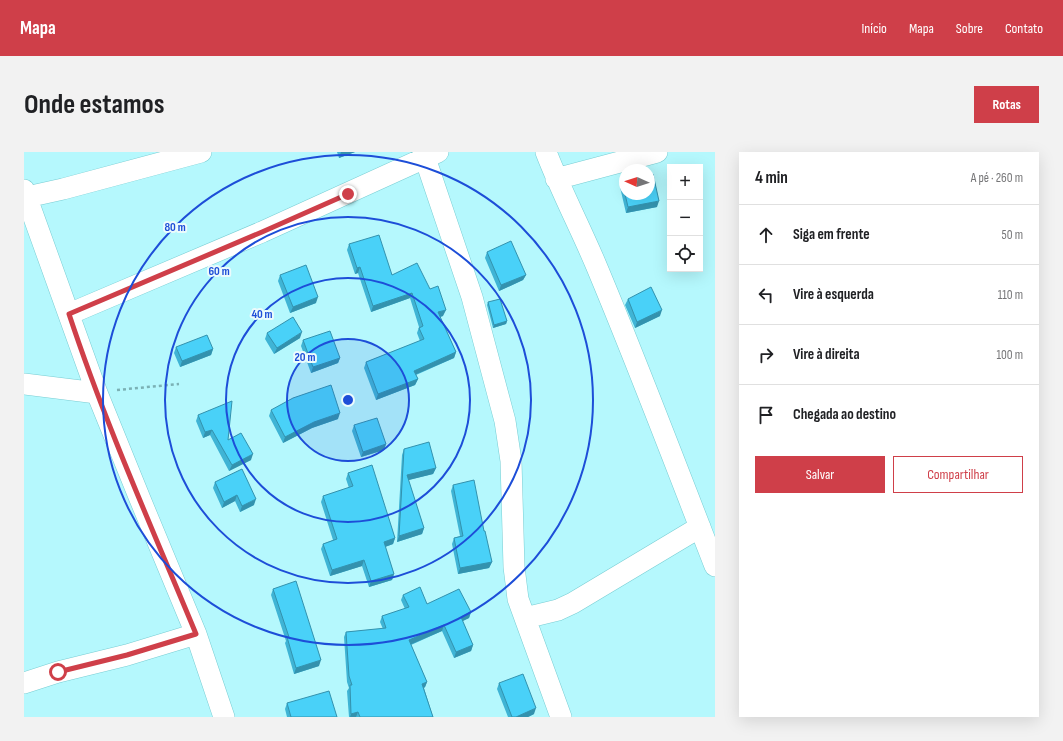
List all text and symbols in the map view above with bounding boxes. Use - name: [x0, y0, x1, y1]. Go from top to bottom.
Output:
- text: Mapa: [20, 17, 56, 40]
- text: Início: [861, 20, 887, 37]
- text: Mapa: [909, 20, 934, 37]
- text: Sobre: [956, 20, 983, 37]
- text: Contato: [1005, 20, 1043, 37]
- button: Rotas: [974, 86, 1039, 123]
- text: Onde estamos: [24, 88, 164, 121]
- north arrow: [619, 164, 655, 200]
- map controls: [667, 164, 703, 272]
- button: +: [667, 164, 703, 200]
- text: 4 min: [755, 168, 788, 188]
- text: A pé · 260 m: [971, 170, 1023, 186]
- route end: [339, 185, 357, 203]
- button: −: [667, 200, 703, 236]
- text: 80 m: [164, 220, 186, 235]
- icon: ahead: [755, 224, 777, 246]
- text: Siga em frente: [793, 225, 870, 244]
- text: 50 m: [1002, 227, 1023, 243]
- button: locate: [667, 236, 703, 272]
- text: 60 m: [208, 264, 230, 279]
- icon: left: [755, 284, 777, 306]
- text: Vire à esquerda: [793, 285, 874, 304]
- text: 110 m: [998, 287, 1023, 303]
- text: 40 m: [251, 307, 273, 322]
- icon: right: [755, 344, 777, 366]
- text: Vire à direita: [793, 345, 860, 364]
- text: 100 m: [996, 347, 1023, 363]
- text: 20 m: [295, 350, 315, 365]
- centre of rings: [341, 393, 355, 407]
- icon: arrive: [755, 404, 777, 426]
- text: Chegada ao destino: [793, 405, 896, 424]
- button: Salvar: [755, 456, 885, 493]
- button: Compartilhar: [893, 456, 1023, 493]
- route start: [49, 663, 67, 681]

